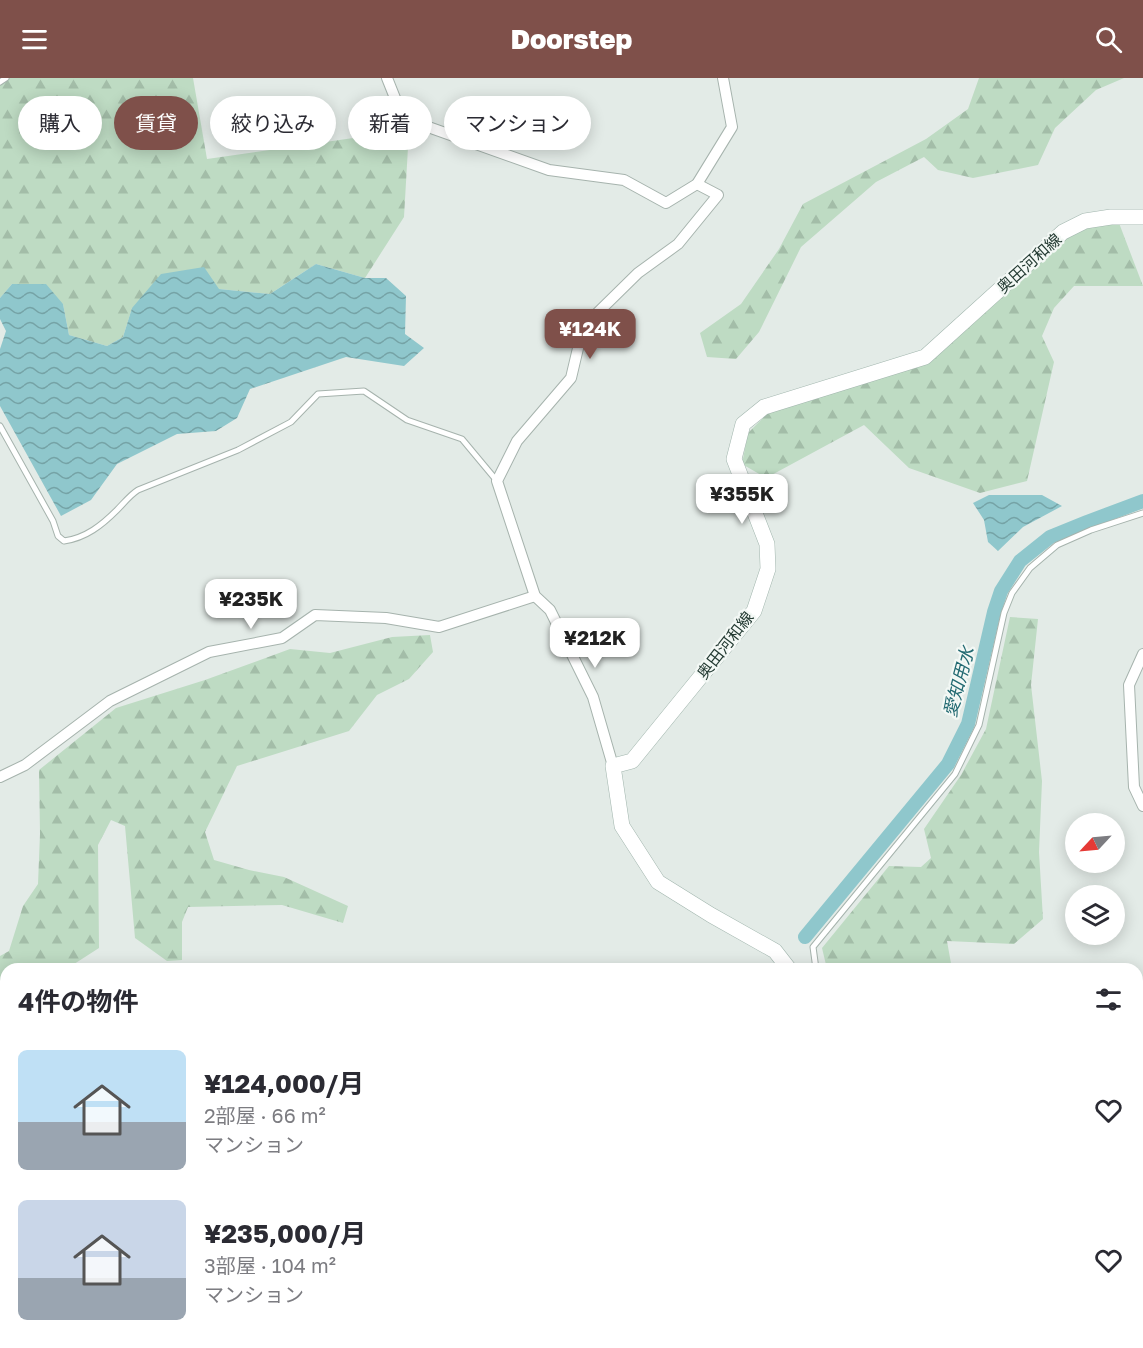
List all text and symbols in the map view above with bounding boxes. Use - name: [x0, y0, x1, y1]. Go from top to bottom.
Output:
- icon: menu: [18, 23, 51, 56]
- text: Doorstep: [511, 23, 632, 55]
- icon: search: [1092, 23, 1125, 56]
- chip: 購入: [18, 96, 102, 150]
- chip: 賃貸: [114, 96, 198, 150]
- chip: 絞り込み: [210, 96, 336, 150]
- chip: 新着: [348, 96, 432, 150]
- chip: マンション: [444, 96, 591, 150]
- street label: 奥田河和線: [993, 229, 1065, 297]
- pin: ¥124K: [548, 309, 632, 360]
- text: ¥124K: [559, 316, 621, 340]
- pin: ¥355K: [700, 474, 784, 525]
- text: ¥355K: [710, 481, 774, 505]
- pin: ¥235K: [209, 579, 293, 630]
- text: ¥235K: [219, 586, 283, 610]
- street label: 奥田河和線: [692, 607, 758, 683]
- pin: ¥212K: [553, 618, 637, 669]
- text: ¥212K: [564, 625, 626, 649]
- water label: 愛知用水: [938, 642, 978, 719]
- north arrow: [1065, 813, 1125, 873]
- map controls: [1065, 813, 1125, 945]
- button: layers: [1065, 885, 1125, 945]
- icon: filters: [1092, 983, 1125, 1016]
- text: 4件の物件: [18, 986, 138, 1017]
- text: ¥124,000/月: [204, 1068, 364, 1099]
- icon: home: [66, 1074, 138, 1146]
- icon: heart: [1092, 1094, 1125, 1127]
- text: 2部屋 · 66 m²: [204, 1103, 326, 1127]
- text: マンション: [204, 1132, 304, 1156]
- text: ¥235,000/月: [204, 1218, 366, 1249]
- icon: home: [66, 1224, 138, 1296]
- icon: heart: [1092, 1244, 1125, 1277]
- text: 3部屋 · 104 m²: [204, 1253, 336, 1277]
- text: マンション: [204, 1282, 304, 1306]

